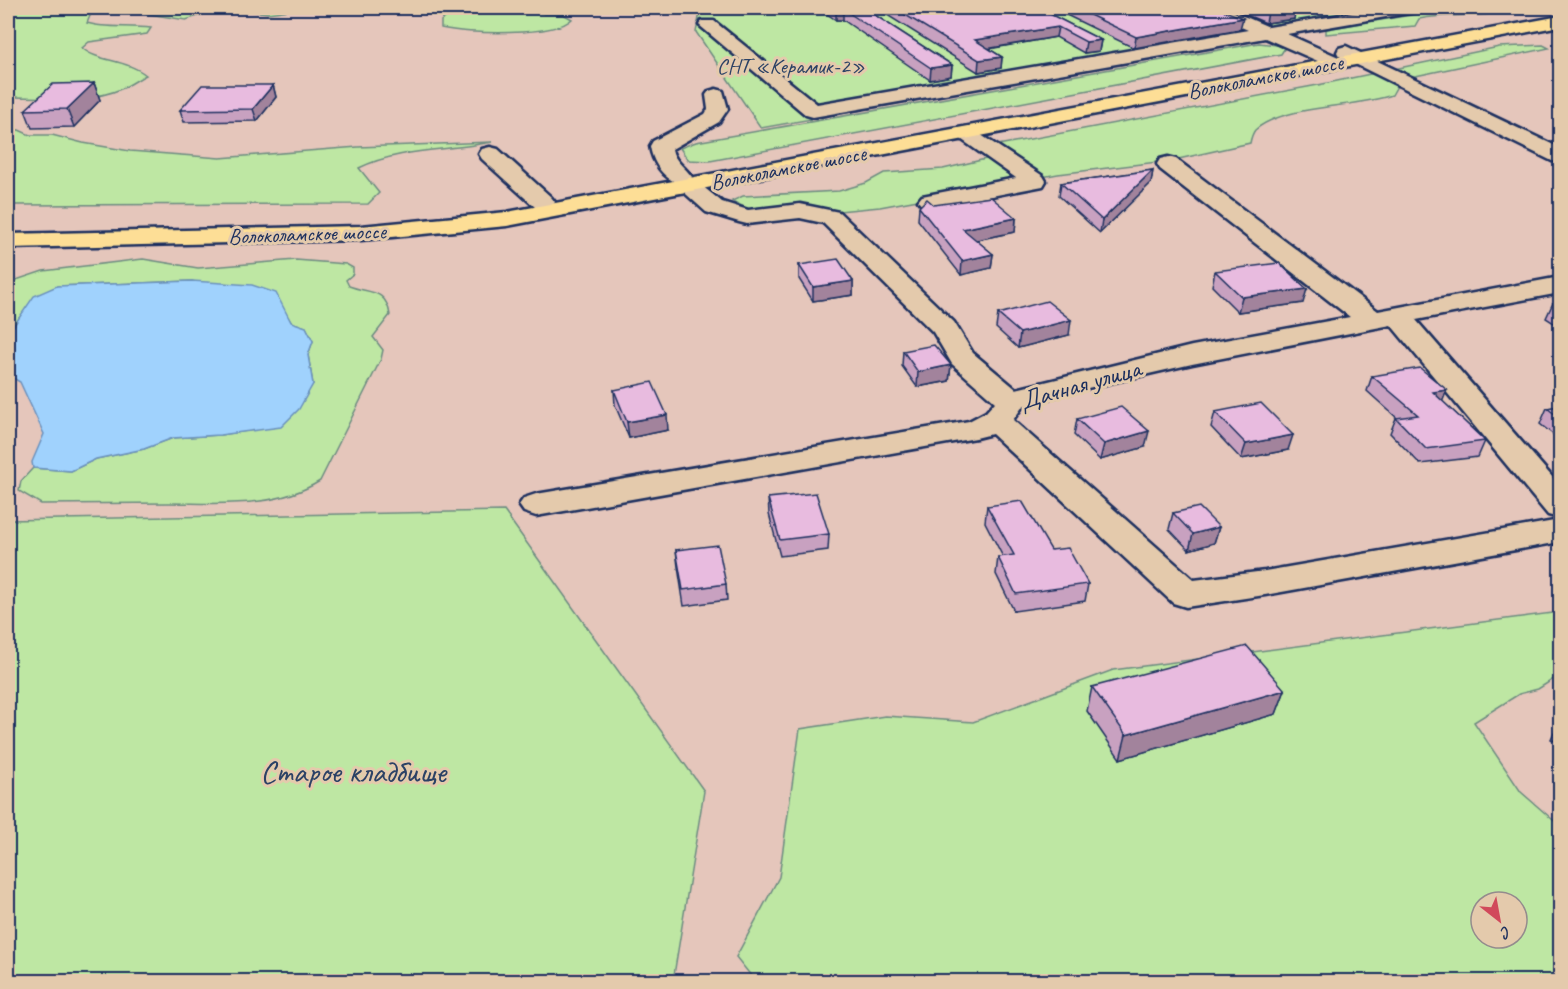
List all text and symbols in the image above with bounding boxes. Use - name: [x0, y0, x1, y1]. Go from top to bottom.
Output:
- street label: Волоколамское шоссе: [1185, 48, 1347, 106]
- park label: СНТ «Керамик-2»: [717, 52, 865, 80]
- street label: Волоколамское шоссе: [708, 139, 870, 197]
- street label: Волоколамское шоссе: [228, 217, 388, 251]
- street label: Дачная улица: [1016, 351, 1147, 417]
- park label: Старое кладбище: [260, 751, 448, 792]
- north arrow: [1469, 890, 1529, 950]
- text: С: [1496, 921, 1515, 944]

